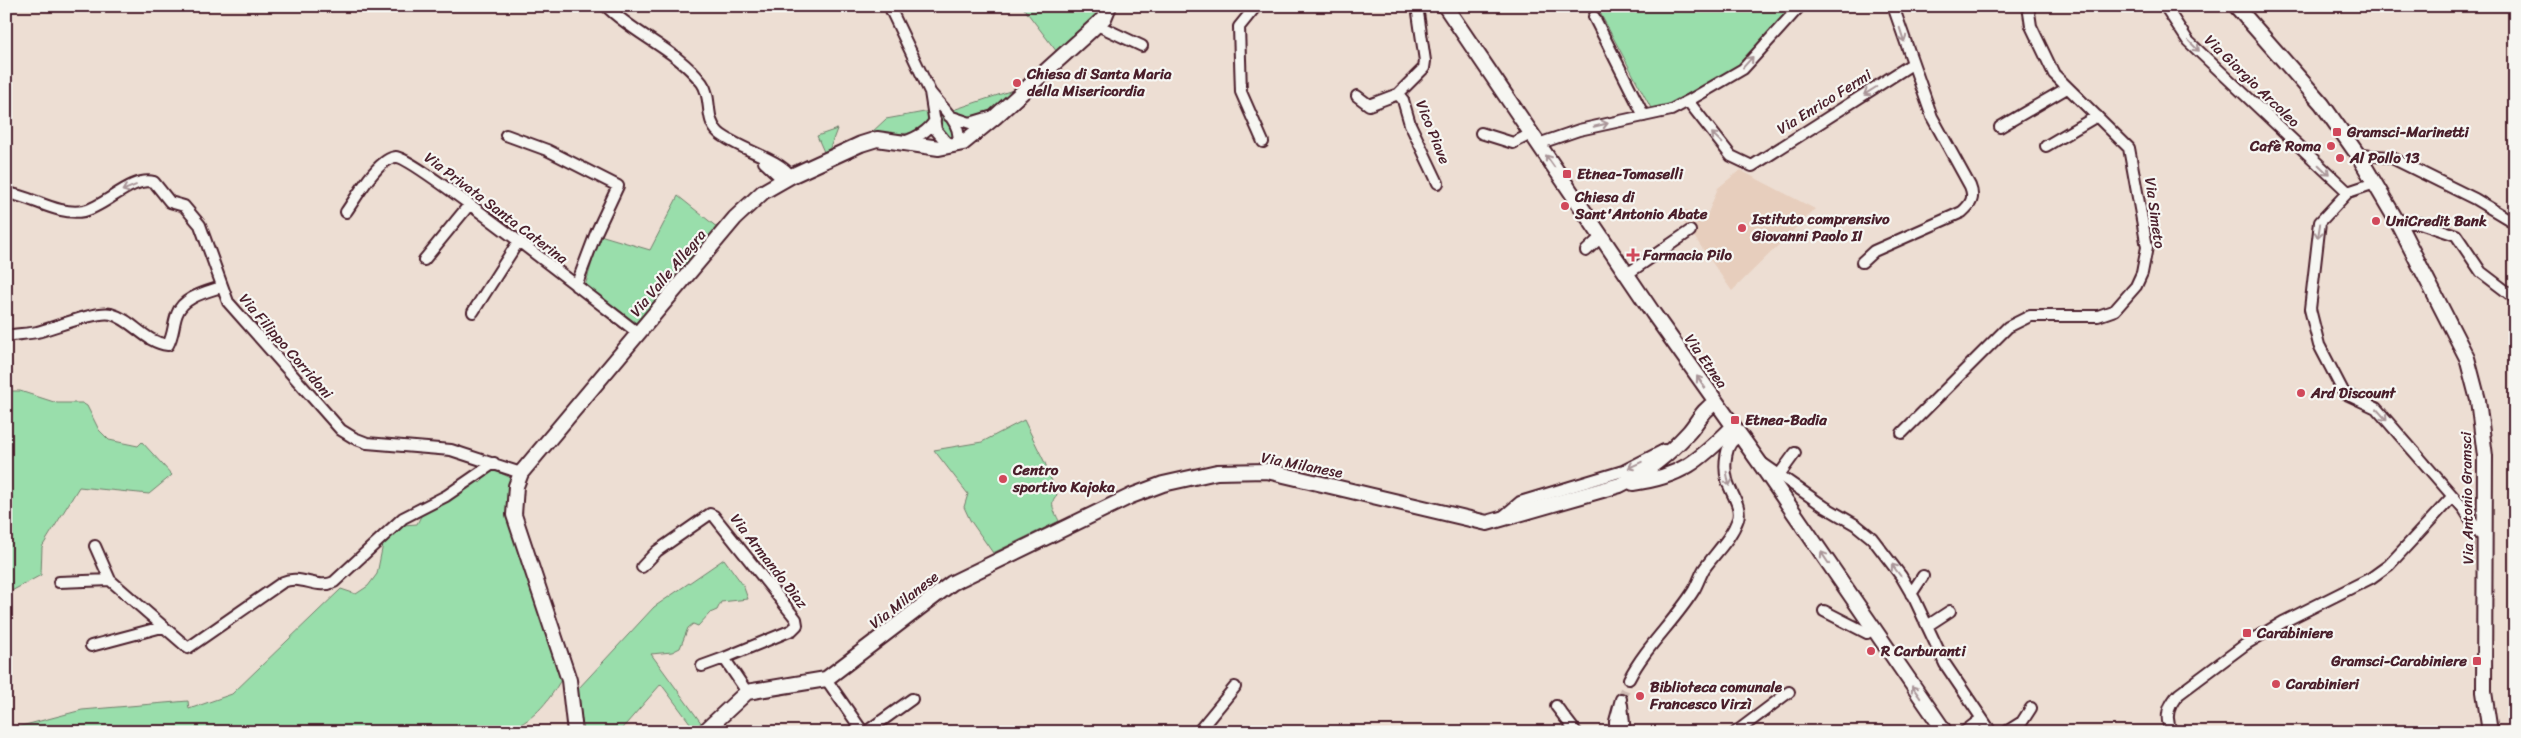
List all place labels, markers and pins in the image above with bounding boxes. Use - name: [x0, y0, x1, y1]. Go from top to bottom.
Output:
- place label: Chiesa di Santa Maria della Misericordia: [1026, 61, 1172, 104]
- marker: Chiesa di Santa Maria della Misericordia: [1011, 77, 1023, 89]
- place label: Gramsci-Marinetti: [2346, 119, 2470, 145]
- marker: Gramsci-Marinetti: [2331, 126, 2343, 138]
- place label: Cafè Roma: [2249, 133, 2321, 159]
- marker: Cafè Roma: [2325, 140, 2337, 152]
- place label: Al Pollo 13: [2349, 145, 2420, 171]
- marker: Al Pollo 13: [2334, 152, 2346, 164]
- place label: Etnea-Tomaselli: [1577, 161, 1684, 187]
- marker: Etnea-Tomaselli: [1561, 168, 1573, 180]
- place label: Chiesa di Sant'Antonio Abate: [1574, 184, 1708, 227]
- marker: Chiesa di Sant'Antonio Abate: [1559, 200, 1571, 212]
- place label: Istituto comprensivo Giovanni Paolo II: [1751, 206, 1890, 249]
- place label: UniCredit Bank: [2386, 208, 2487, 234]
- marker: UniCredit Bank: [2370, 215, 2382, 227]
- marker: Istituto comprensivo Giovanni Paolo II: [1736, 222, 1748, 234]
- place label: Farmacia Pilo: [1642, 242, 1732, 268]
- marker: Farmacia Pilo: [1627, 249, 1639, 261]
- place label: Ard Discount: [2310, 380, 2396, 406]
- marker: Ard Discount: [2295, 387, 2307, 399]
- place label: Etnea-Badia: [1745, 407, 1827, 433]
- marker: Etnea-Badia: [1729, 414, 1741, 426]
- place label: Centro sportivo Kajoka: [1012, 457, 1115, 500]
- marker: Centro sportivo Kajoka: [997, 473, 1009, 485]
- place label: Carabiniere: [2256, 620, 2334, 646]
- marker: Carabiniere: [2241, 627, 2253, 639]
- place label: R Carburanti: [1880, 638, 1966, 664]
- marker: R Carburanti: [1865, 645, 1877, 657]
- place label: Gramsci-Carabiniere: [2330, 648, 2467, 674]
- marker: Gramsci-Carabiniere: [2471, 655, 2483, 667]
- place label: Carabinieri: [2285, 671, 2360, 697]
- place label: Biblioteca comunale Francesco Virzì: [1649, 674, 1783, 717]
- marker: Carabinieri: [2270, 678, 2282, 690]
- marker: Biblioteca comunale Francesco Virzì: [1634, 690, 1646, 702]

